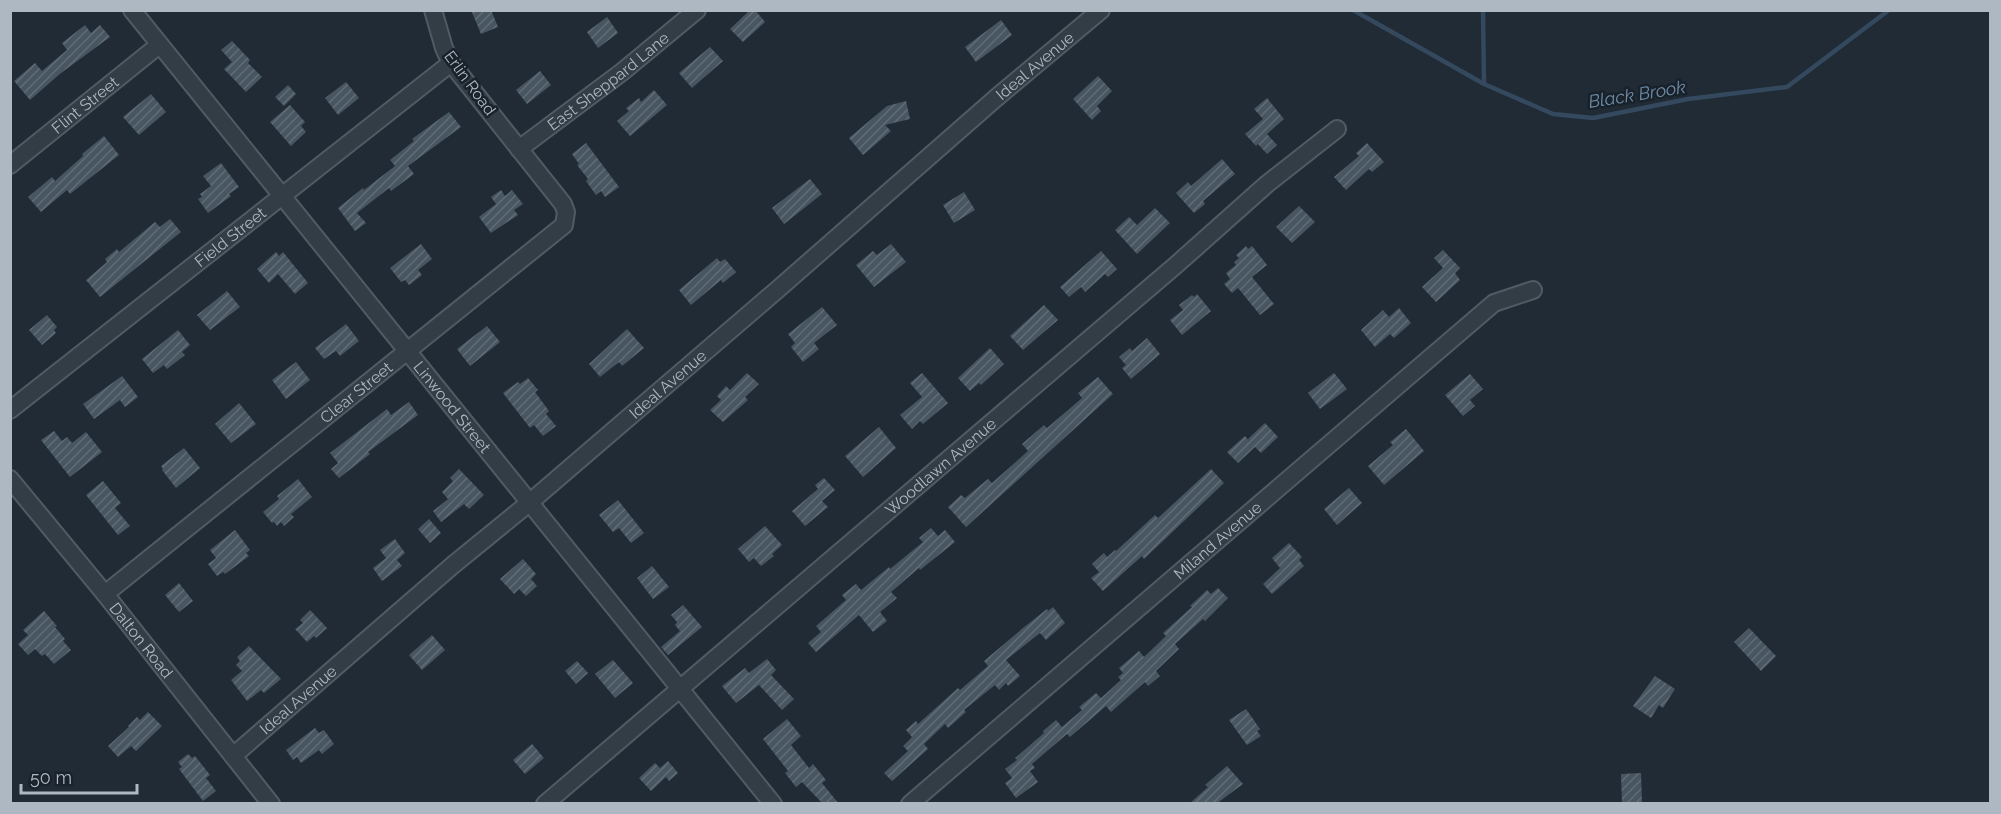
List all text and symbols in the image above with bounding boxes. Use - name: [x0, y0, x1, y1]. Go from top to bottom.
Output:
- street label: East Sheppard Lane: [543, 28, 673, 134]
- street label: Ideal Avenue: [992, 28, 1077, 104]
- street label: Erlin Road: [440, 47, 500, 119]
- street label: Flint Street: [47, 72, 123, 137]
- water label: Black Brook: [1587, 76, 1688, 112]
- street label: Field Street: [191, 203, 270, 271]
- street label: Ideal Avenue: [625, 346, 710, 422]
- street label: Clear Street: [316, 357, 396, 427]
- street label: Linwood Street: [410, 357, 495, 457]
- street label: Woodlawn Avenue: [881, 414, 1000, 519]
- street label: Miland Avenue: [1170, 497, 1265, 583]
- street label: Dalton Road: [106, 599, 177, 682]
- street label: Ideal Avenue: [256, 661, 340, 738]
- scale bar: [21, 757, 136, 795]
- text: 50 m: [30, 767, 72, 788]

